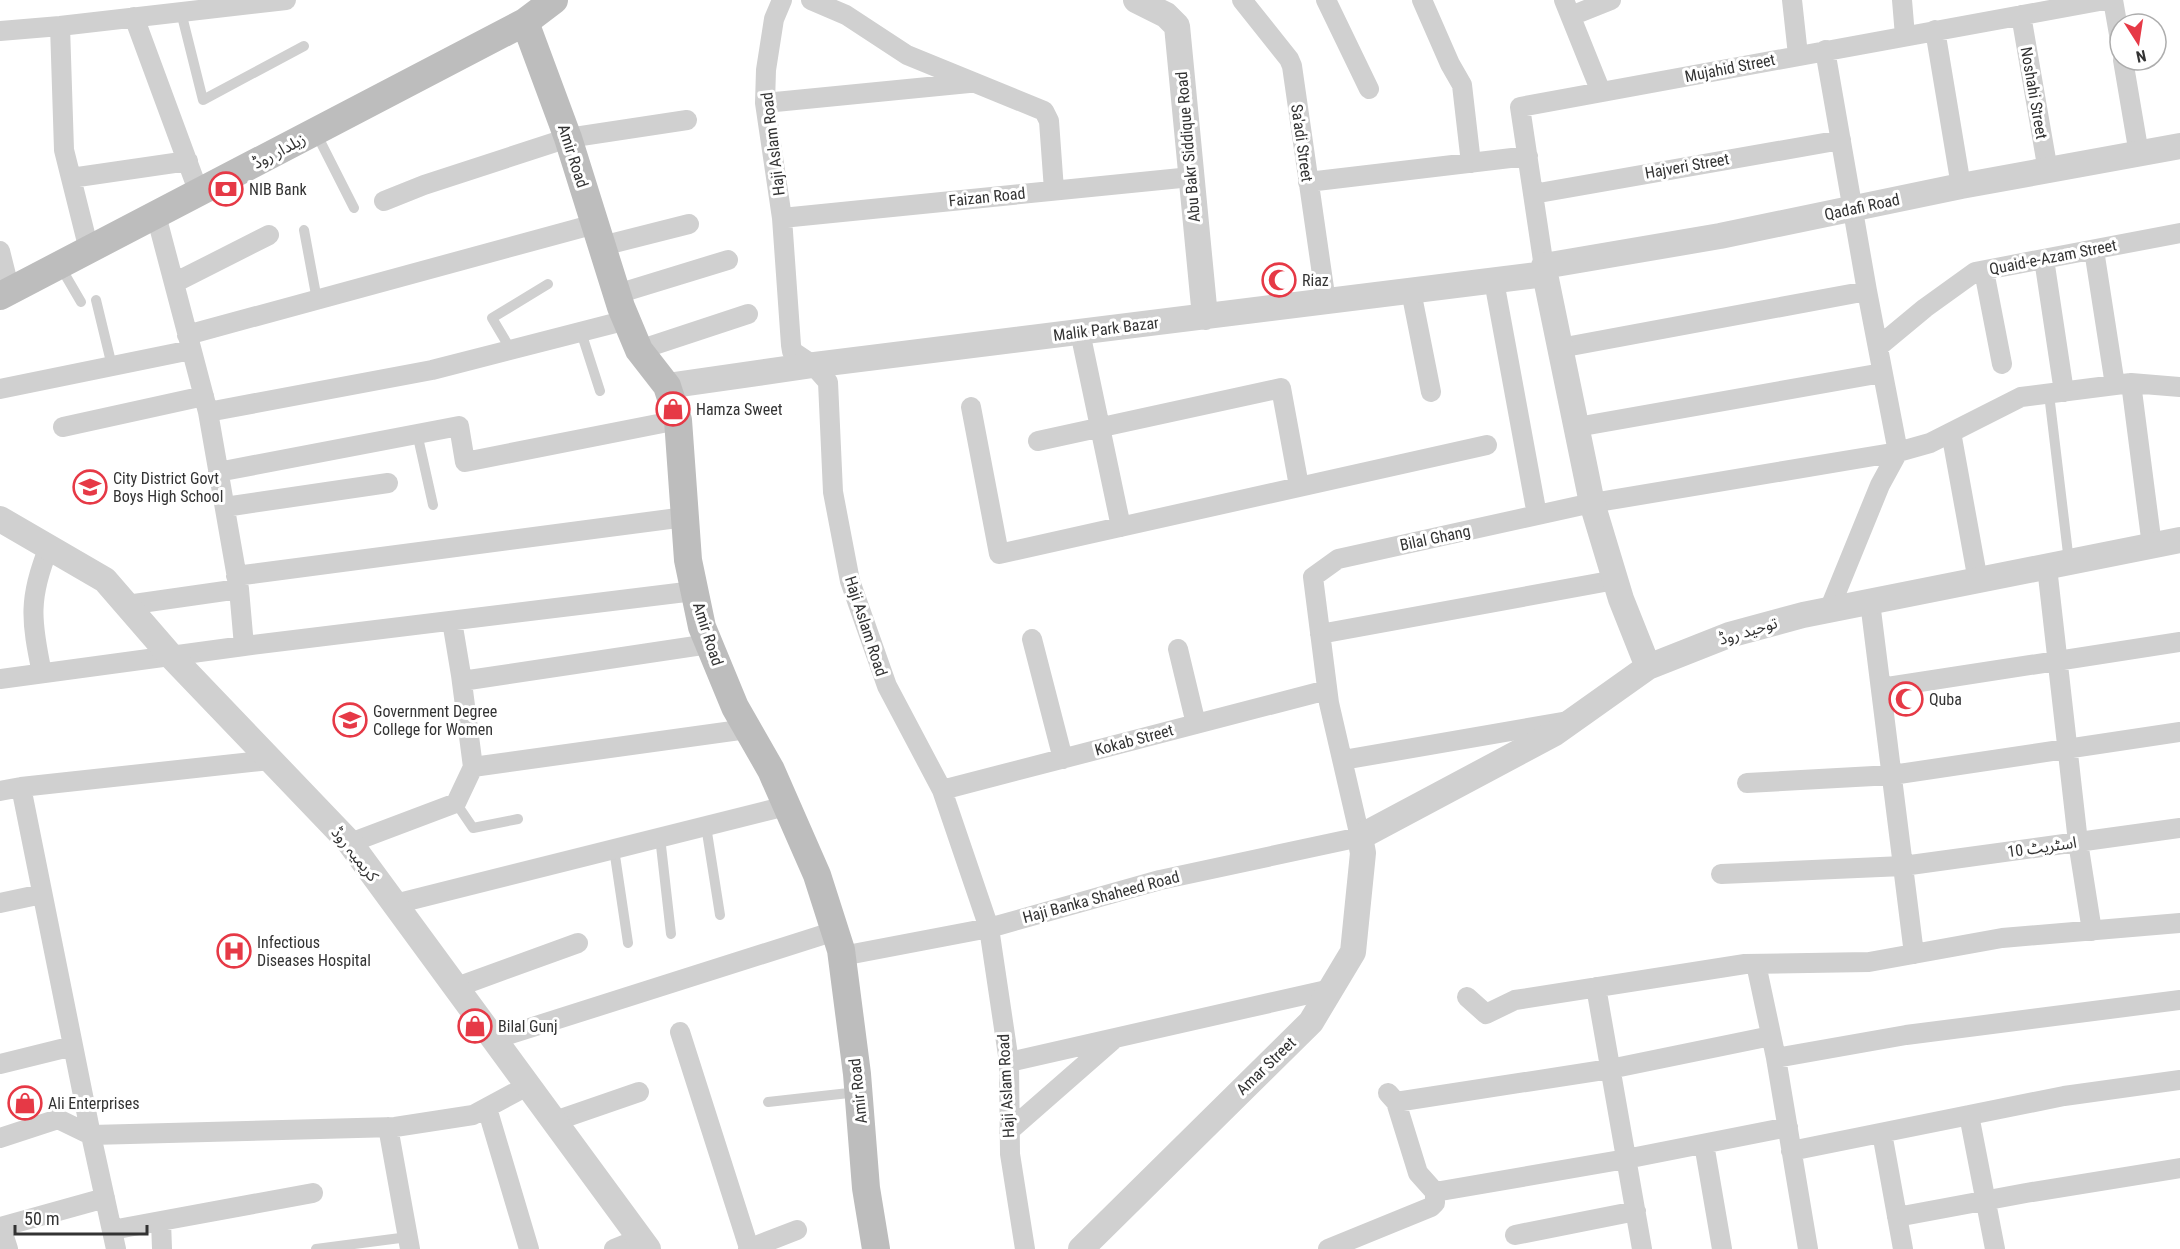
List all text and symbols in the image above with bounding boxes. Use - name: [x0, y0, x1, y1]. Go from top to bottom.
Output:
- north arrow: [2108, 12, 2168, 72]
- street label: Noshahi Street: [2017, 45, 2051, 141]
- text: N: [2134, 46, 2148, 66]
- street label: Mujahid Street: [1683, 50, 1777, 86]
- street label: Abu Bakr Siddique Road: [1172, 71, 1204, 223]
- street label: Haji Aslam Road: [757, 91, 789, 197]
- street label: Sa'adi Street: [1287, 103, 1317, 183]
- street label: Amir Road: [554, 122, 592, 190]
- street label: زیلدار روڈ: [249, 129, 309, 173]
- street label: Hajveri Street: [1643, 149, 1731, 183]
- bank icon: NIB Bank: [208, 171, 244, 207]
- place label: NIB Bank: [249, 180, 307, 199]
- street label: Faizan Road: [948, 184, 1026, 210]
- street label: Qadafi Road: [1823, 190, 1901, 224]
- street label: Quaid-e-Azam Street: [1988, 235, 2119, 279]
- mosque icon: Riaz: [1261, 262, 1297, 298]
- place label: Riaz: [1302, 271, 1329, 290]
- street label: Malik Park Bazar: [1052, 313, 1160, 345]
- shop icon: Hamza Sweet: [655, 391, 691, 427]
- place label: Hamza Sweet: [696, 400, 783, 419]
- school or university icon: City District Govt Boys High School: [72, 469, 108, 505]
- place label: City District Govt Boys High School: [113, 469, 223, 506]
- street label: Bilal Ghang: [1398, 521, 1472, 555]
- street label: Haji Aslam Road: [841, 574, 891, 678]
- street label: Amir Road: [689, 600, 727, 668]
- street label: توحید روڈ: [1716, 613, 1780, 649]
- mosque icon: Quba: [1888, 681, 1924, 717]
- place label: Quba: [1929, 690, 1962, 709]
- school or university icon: Government Degree College for Women: [332, 702, 368, 738]
- place label: Government Degree College for Women: [373, 702, 497, 739]
- street label: Kokab Street: [1093, 720, 1176, 760]
- street label: کریمیہ روڈ: [327, 823, 383, 885]
- street label: اسٹریٹ 10: [2006, 833, 2078, 861]
- street label: Haji Banka Shaheed Road: [1021, 867, 1181, 927]
- hospital icon: Infectious Diseases Hospital: [216, 933, 252, 969]
- place label: Infectious Diseases Hospital: [257, 933, 371, 970]
- shop icon: Bilal Gunj: [457, 1008, 493, 1044]
- place label: Bilal Gunj: [498, 1017, 558, 1036]
- street label: Haji Aslam Road: [994, 1033, 1018, 1139]
- street label: Amar Street: [1232, 1033, 1300, 1099]
- street label: Amir Road: [845, 1057, 871, 1125]
- shop icon: Ali Enterprises: [7, 1085, 43, 1121]
- place label: Ali Enterprises: [48, 1094, 140, 1113]
- scale bar: [15, 1198, 147, 1236]
- text: 50 m: [24, 1208, 59, 1229]

